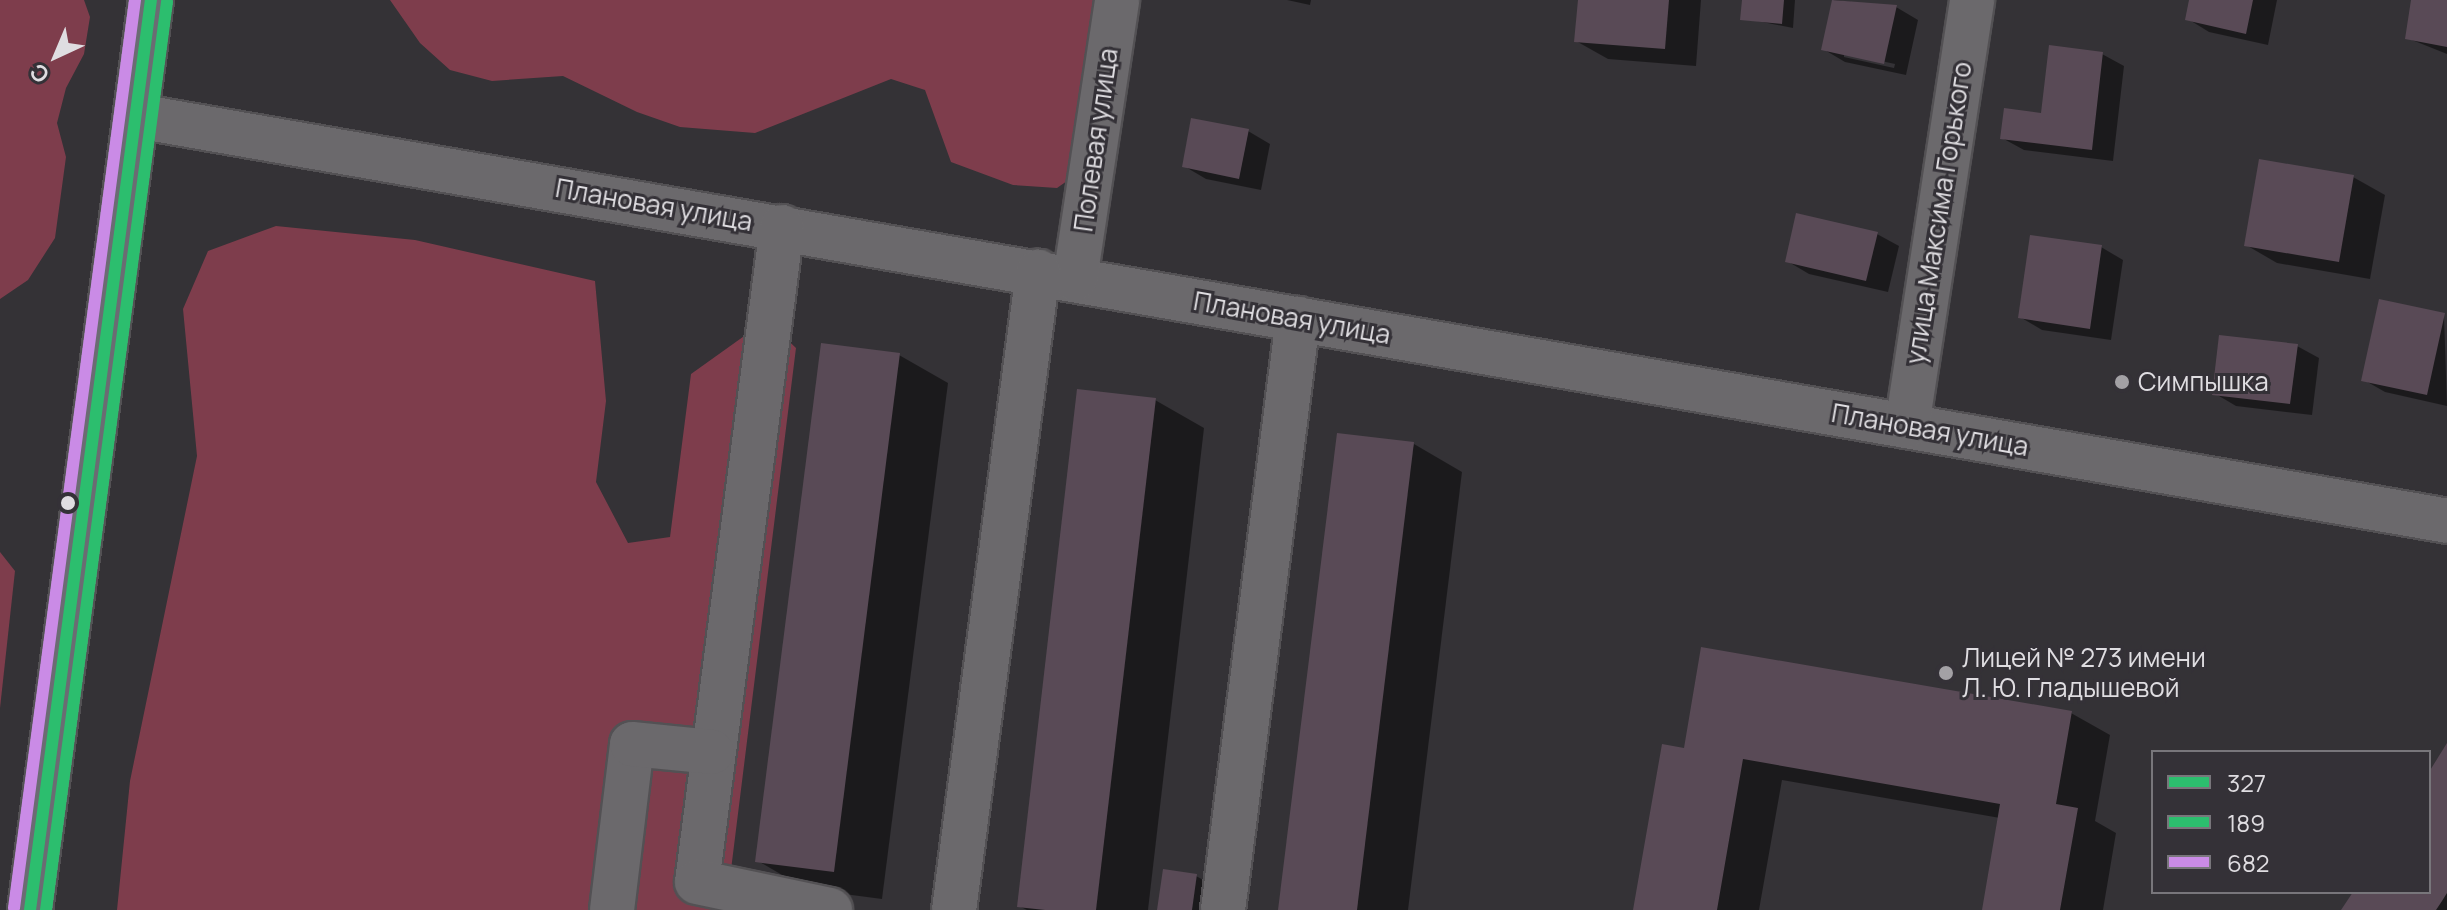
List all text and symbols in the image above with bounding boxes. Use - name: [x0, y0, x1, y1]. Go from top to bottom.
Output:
- north arrow: [16, 16, 96, 96]
- street label: Полевая улица: [1068, 46, 1124, 234]
- text: С: [23, 57, 56, 90]
- street label: улица Максима Горького: [1900, 59, 1978, 367]
- street label: Плановая улица: [553, 172, 755, 238]
- street label: Плановая улица: [1191, 285, 1393, 351]
- place label: Симпышка: [2138, 366, 2269, 398]
- marker: Симпышка: [2113, 373, 2131, 391]
- street label: Плановая улица: [1829, 397, 2031, 463]
- unlabelled marker: [60, 495, 76, 511]
- place label: Лицей № 273 имени Л. Ю. Гладышевой: [1962, 642, 2206, 704]
- marker: Лицей № 273 имени Л. Ю. Гладышевой: [1937, 664, 1955, 682]
- legend: [2151, 750, 2431, 894]
- text: 327: [2227, 766, 2266, 799]
- text: 189: [2227, 806, 2265, 839]
- text: 682: [2227, 846, 2270, 879]

